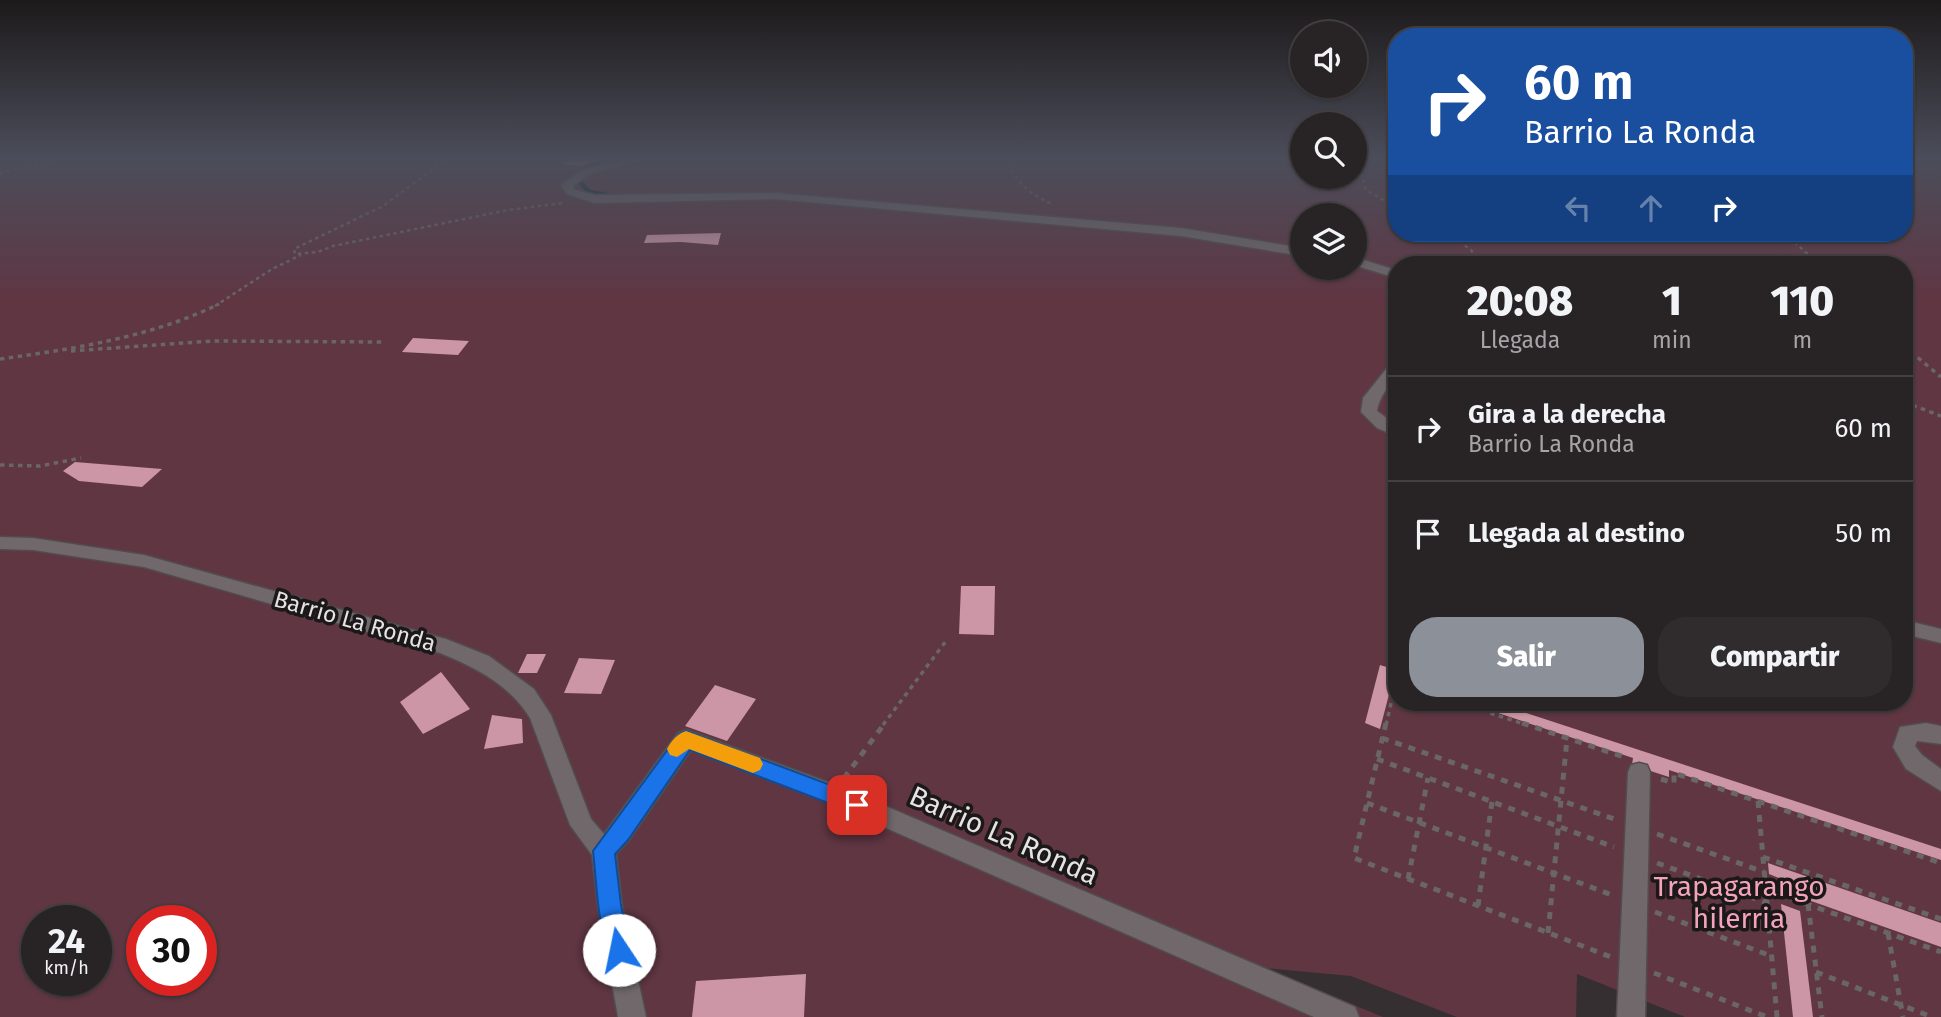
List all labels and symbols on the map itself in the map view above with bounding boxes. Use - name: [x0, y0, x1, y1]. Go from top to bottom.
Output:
- street label: Barrio La Ronda: [271, 585, 439, 657]
- pin: [827, 775, 887, 835]
- street label: Barrio La Ronda: [904, 779, 1103, 892]
- park label: Trapagarango hilerria: [1653, 870, 1825, 935]
- speed limit sign: 30: [126, 905, 217, 996]
- position arrow: [582, 913, 656, 987]

